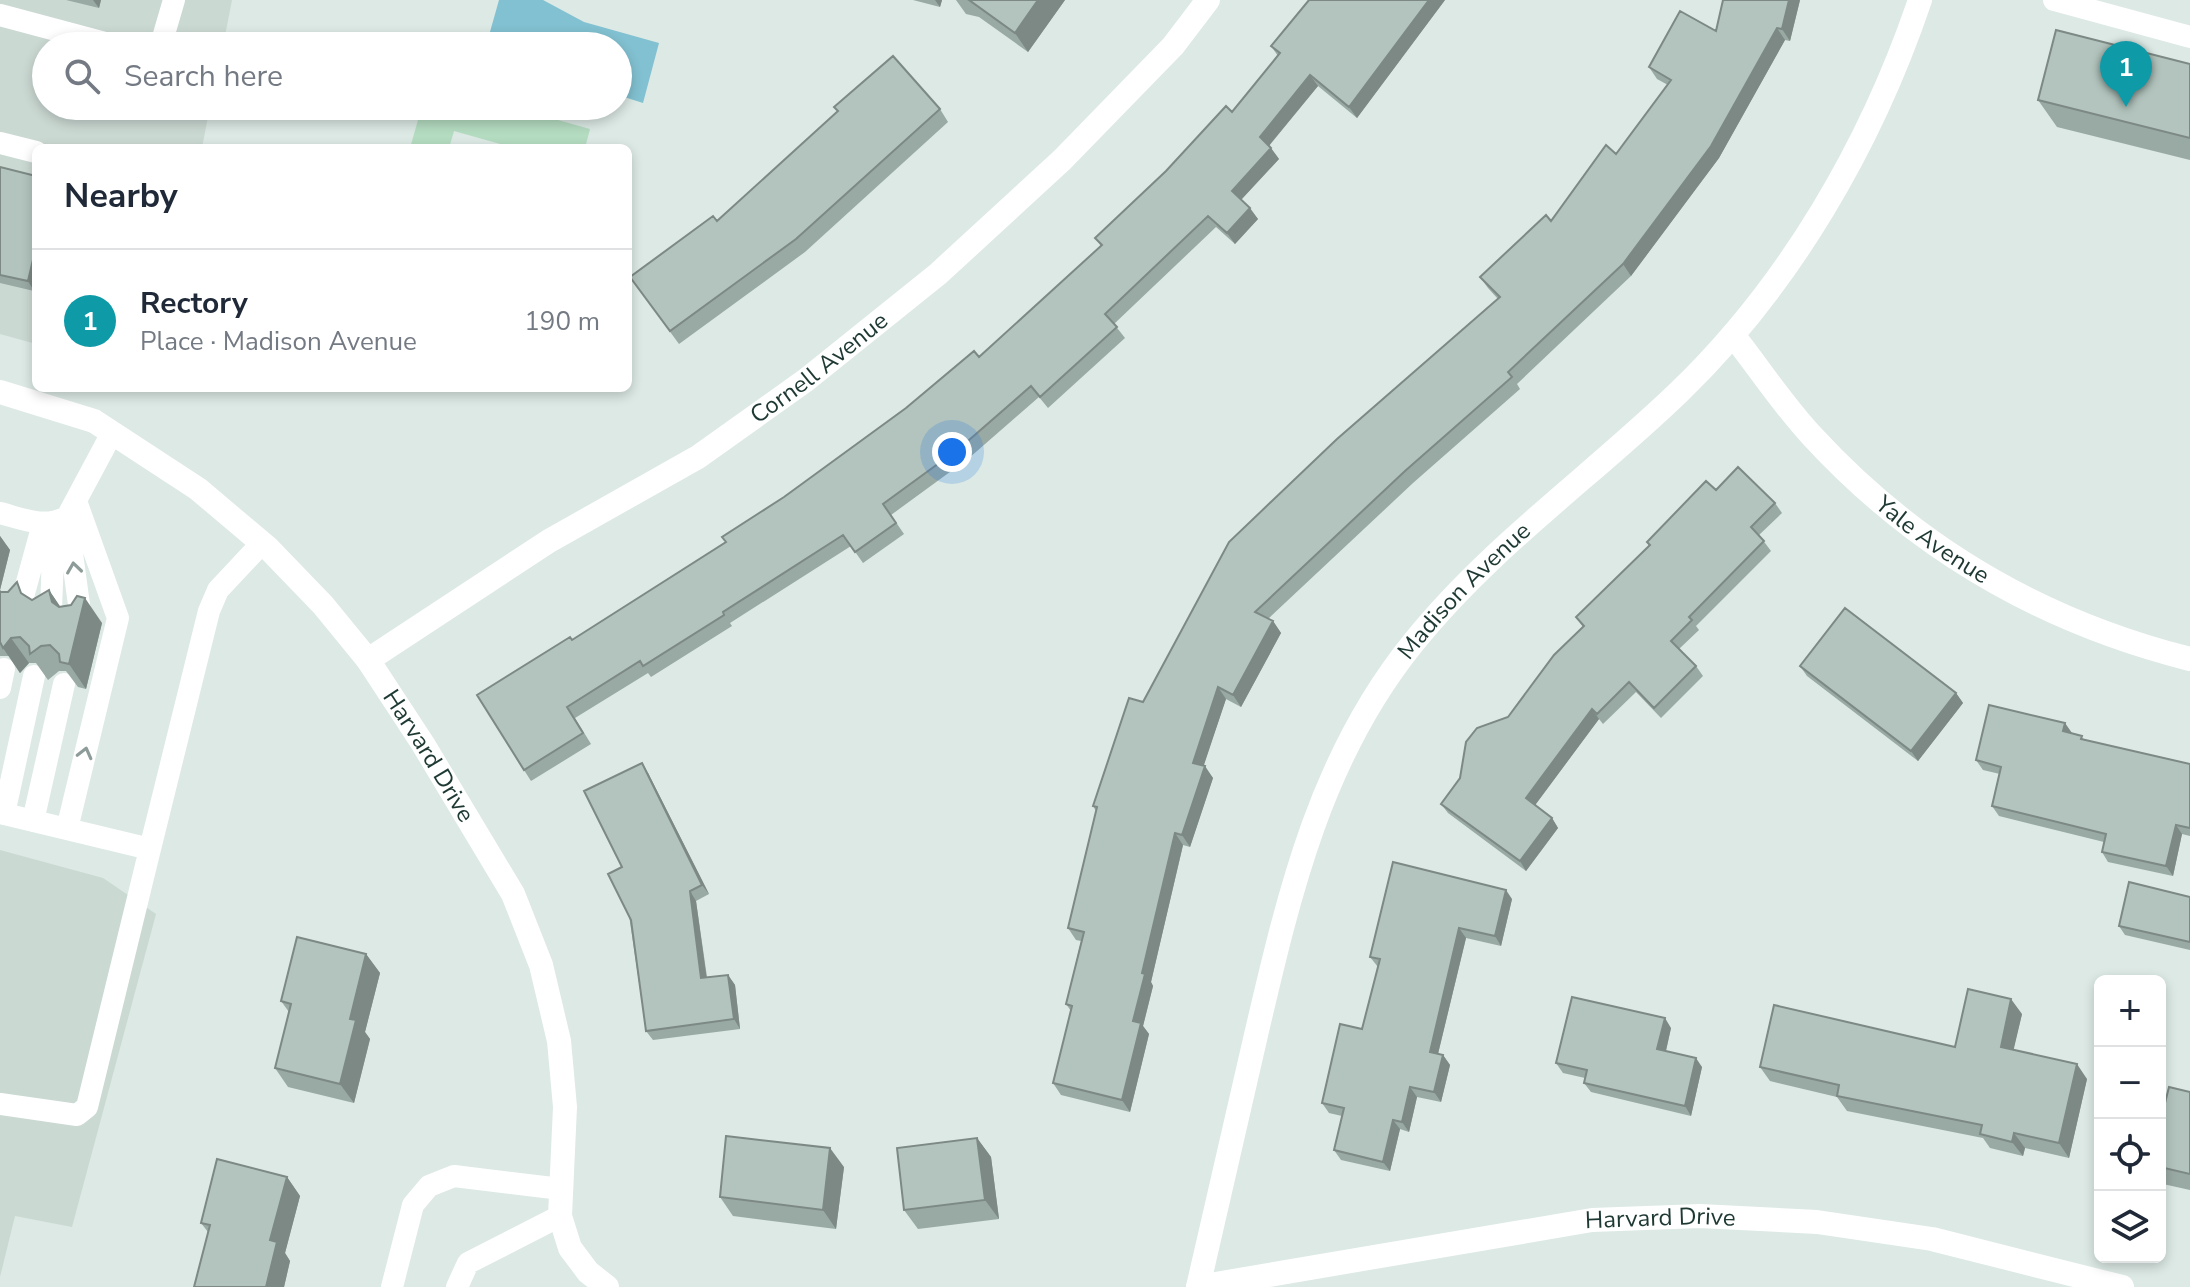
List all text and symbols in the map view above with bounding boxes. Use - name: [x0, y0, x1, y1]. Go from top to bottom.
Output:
- search box: [32, 32, 632, 120]
- pin: 1: [2100, 41, 2152, 107]
- icon: search: [60, 54, 104, 98]
- text: Search here: [124, 56, 283, 97]
- text: Nearby: [64, 173, 178, 219]
- text: Rectory: [140, 283, 248, 324]
- text: 1: [82, 304, 98, 339]
- text: 190 m: [524, 304, 600, 339]
- street label: Cornell Avenue: [744, 305, 894, 431]
- text: Place · Madison Avenue: [140, 324, 417, 359]
- your location: [932, 432, 972, 472]
- street label: Yale Avenue: [1868, 488, 1996, 591]
- street label: Madison Avenue: [1390, 515, 1537, 666]
- one-way arrow: [66, 561, 83, 575]
- street label: Harvard Drive: [376, 683, 482, 828]
- one-way arrow: [76, 747, 93, 761]
- map controls: [2094, 975, 2166, 1263]
- button: +: [2094, 975, 2166, 1047]
- button: −: [2094, 1047, 2166, 1119]
- button: locate: [2094, 1119, 2166, 1191]
- button: layers: [2094, 1191, 2166, 1263]
- street label: Harvard Drive: [1584, 1200, 1736, 1236]

